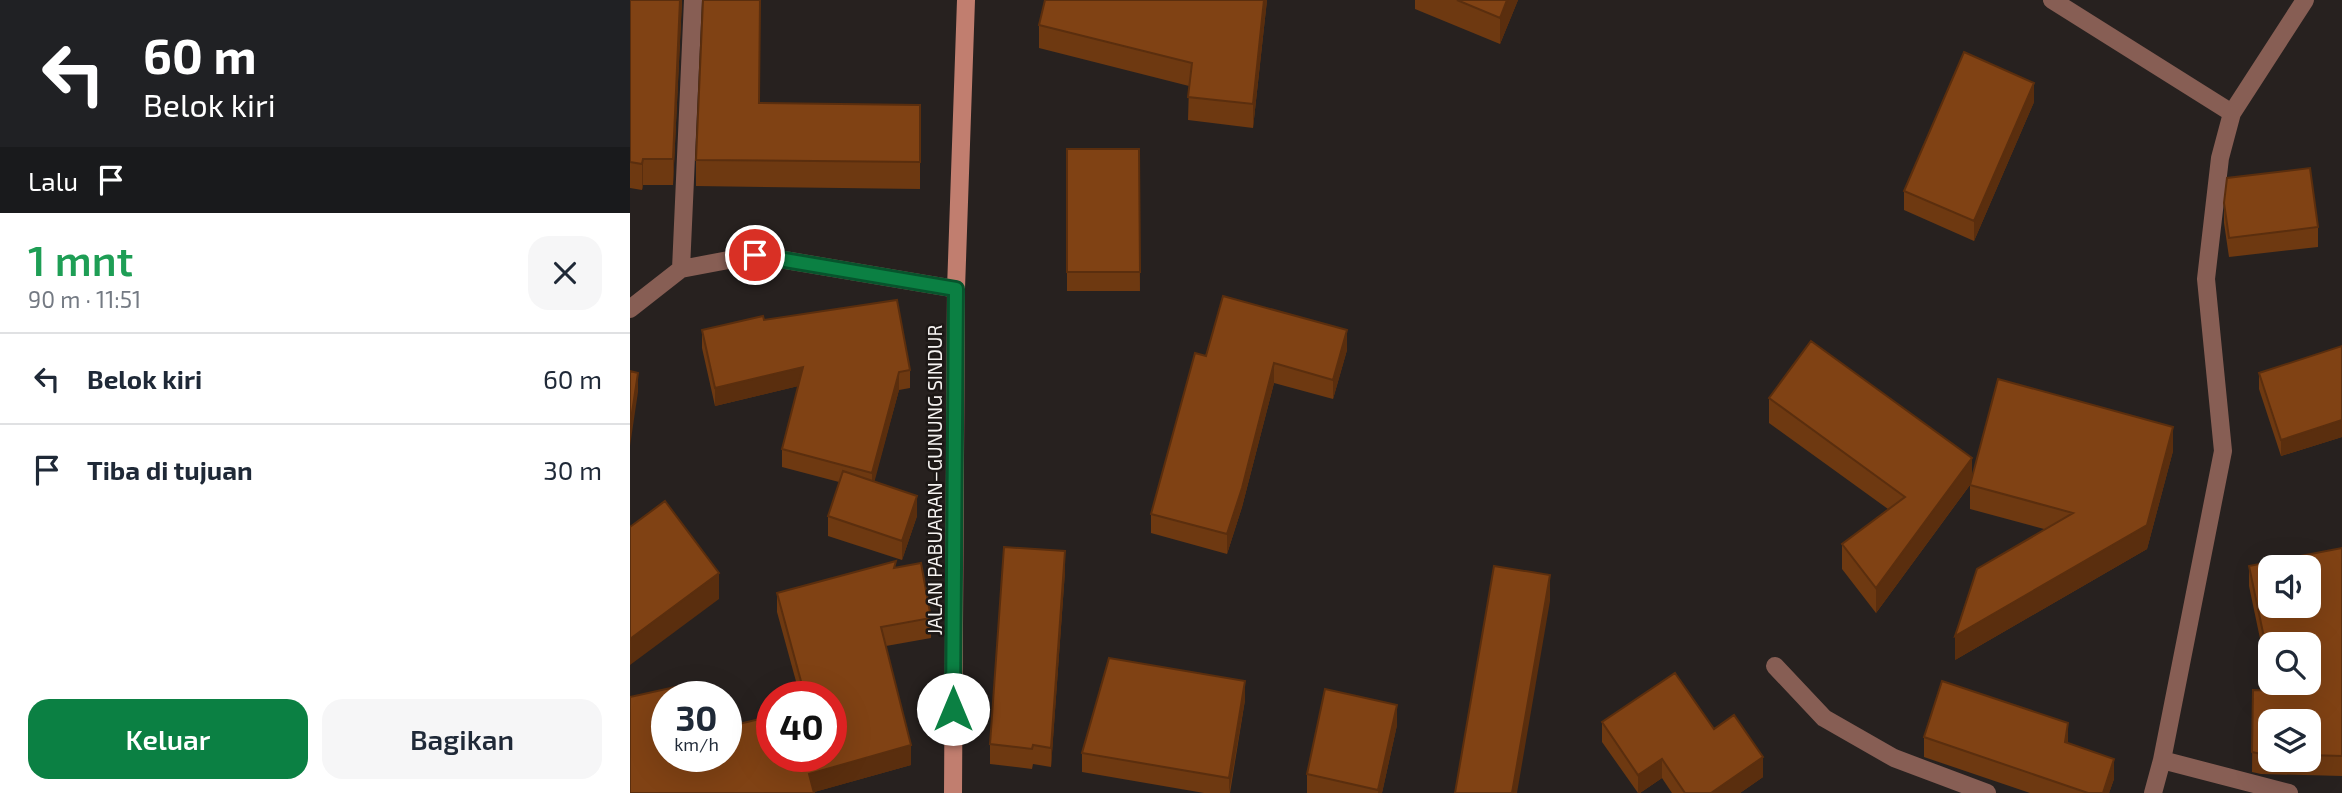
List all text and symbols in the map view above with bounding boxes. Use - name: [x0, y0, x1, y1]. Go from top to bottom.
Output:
- text: 60 m: [143, 25, 257, 84]
- icon: left: [28, 28, 119, 119]
- text: Belok kiri: [143, 85, 276, 123]
- icon: arrive: [92, 161, 130, 199]
- text: Lalu: [28, 165, 78, 196]
- pin: [725, 225, 785, 285]
- text: 1 mnt: [28, 234, 133, 284]
- button: close: [528, 236, 602, 310]
- icon: arrive: [736, 236, 774, 274]
- text: 90 m · 11:51: [28, 285, 141, 313]
- street label: JALAN PABUARAN–GUNUNG SINDUR: [923, 325, 946, 635]
- icon: left: [28, 360, 66, 398]
- text: Belok kiri: [87, 363, 202, 394]
- text: 60 m: [543, 363, 602, 394]
- icon: arrive: [28, 451, 66, 489]
- text: Tiba di tujuan: [87, 454, 253, 485]
- text: 30 m: [543, 454, 602, 485]
- map controls: [2258, 555, 2321, 772]
- button: sound: [2258, 555, 2321, 618]
- button: search: [2258, 632, 2321, 695]
- position arrow: [916, 672, 990, 746]
- speed limit sign: 40: [756, 681, 847, 772]
- text: 30: [676, 696, 717, 738]
- button: Keluar: [28, 699, 308, 779]
- button: Bagikan: [322, 699, 602, 779]
- button: layers: [2258, 709, 2321, 772]
- text: km/h: [674, 733, 719, 755]

